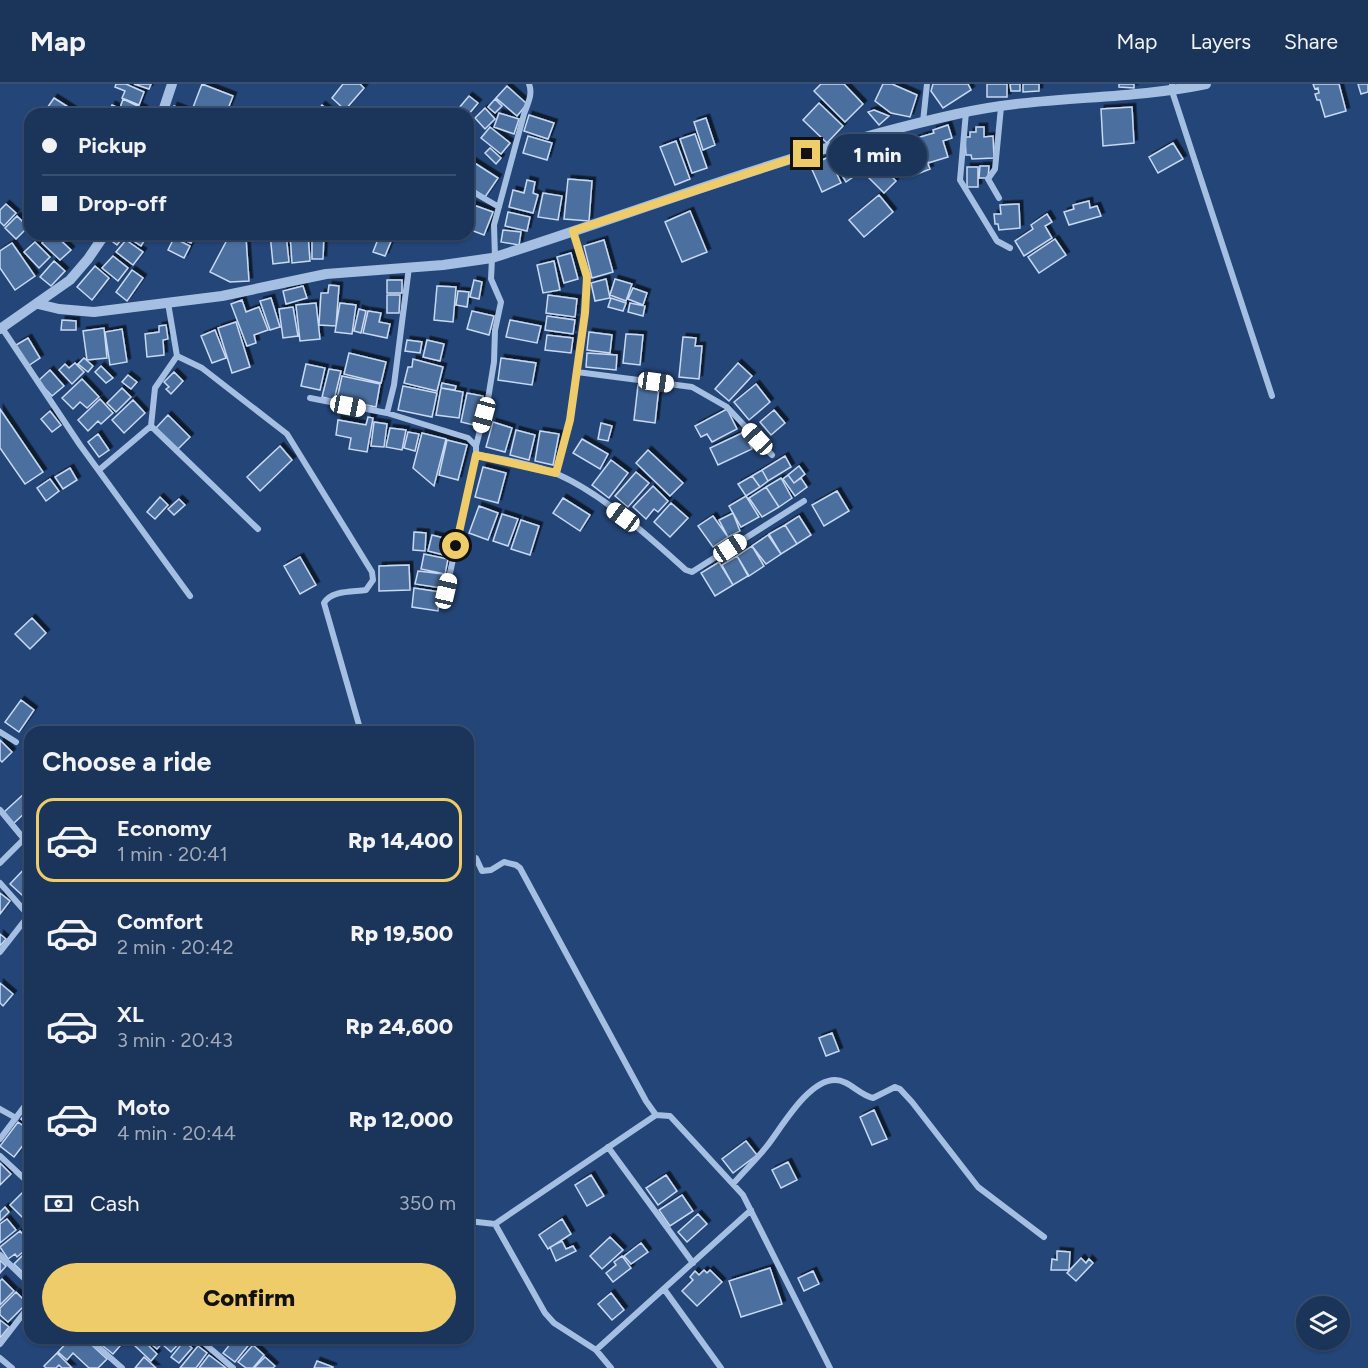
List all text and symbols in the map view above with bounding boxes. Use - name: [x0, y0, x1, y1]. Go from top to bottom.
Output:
- text: Map: [30, 24, 86, 58]
- text: Map: [1117, 29, 1157, 54]
- text: Layers: [1190, 29, 1251, 54]
- text: Share: [1284, 29, 1338, 54]
- text: Pickup: [78, 132, 147, 159]
- callout: 1 min: [828, 133, 927, 175]
- route end: [793, 140, 820, 167]
- text: 1 min: [854, 143, 901, 167]
- text: Drop-off: [78, 190, 167, 217]
- car: [637, 371, 675, 393]
- car: [329, 394, 367, 418]
- car: [471, 395, 497, 435]
- car: [738, 420, 776, 458]
- car: [603, 499, 643, 535]
- car: [710, 531, 750, 565]
- route start: [442, 532, 469, 559]
- car: [433, 571, 459, 611]
- text: Choose a ride: [42, 745, 211, 778]
- icon: car: [45, 813, 99, 867]
- text: Economy: [117, 815, 212, 842]
- text: Rp 14,400: [348, 827, 453, 854]
- text: 1 min · 20:41: [117, 842, 228, 866]
- icon: car: [45, 906, 99, 960]
- text: Comfort: [117, 908, 203, 935]
- text: Rp 19,500: [350, 920, 453, 947]
- text: 2 min · 20:42: [117, 935, 234, 959]
- icon: car: [45, 999, 99, 1053]
- text: XL: [117, 1001, 144, 1028]
- text: Rp 24,600: [346, 1013, 453, 1040]
- text: 3 min · 20:43: [117, 1028, 233, 1052]
- icon: car: [45, 1092, 99, 1146]
- text: Moto: [117, 1094, 170, 1121]
- text: Rp 12,000: [349, 1106, 453, 1133]
- text: 4 min · 20:44: [117, 1121, 236, 1145]
- icon: cash: [42, 1187, 75, 1220]
- text: Cash: [90, 1190, 140, 1217]
- text: 350 m: [399, 1191, 456, 1215]
- button: Confirm: [42, 1263, 456, 1332]
- map controls: [1296, 1296, 1350, 1350]
- button: layers: [1296, 1296, 1350, 1350]

